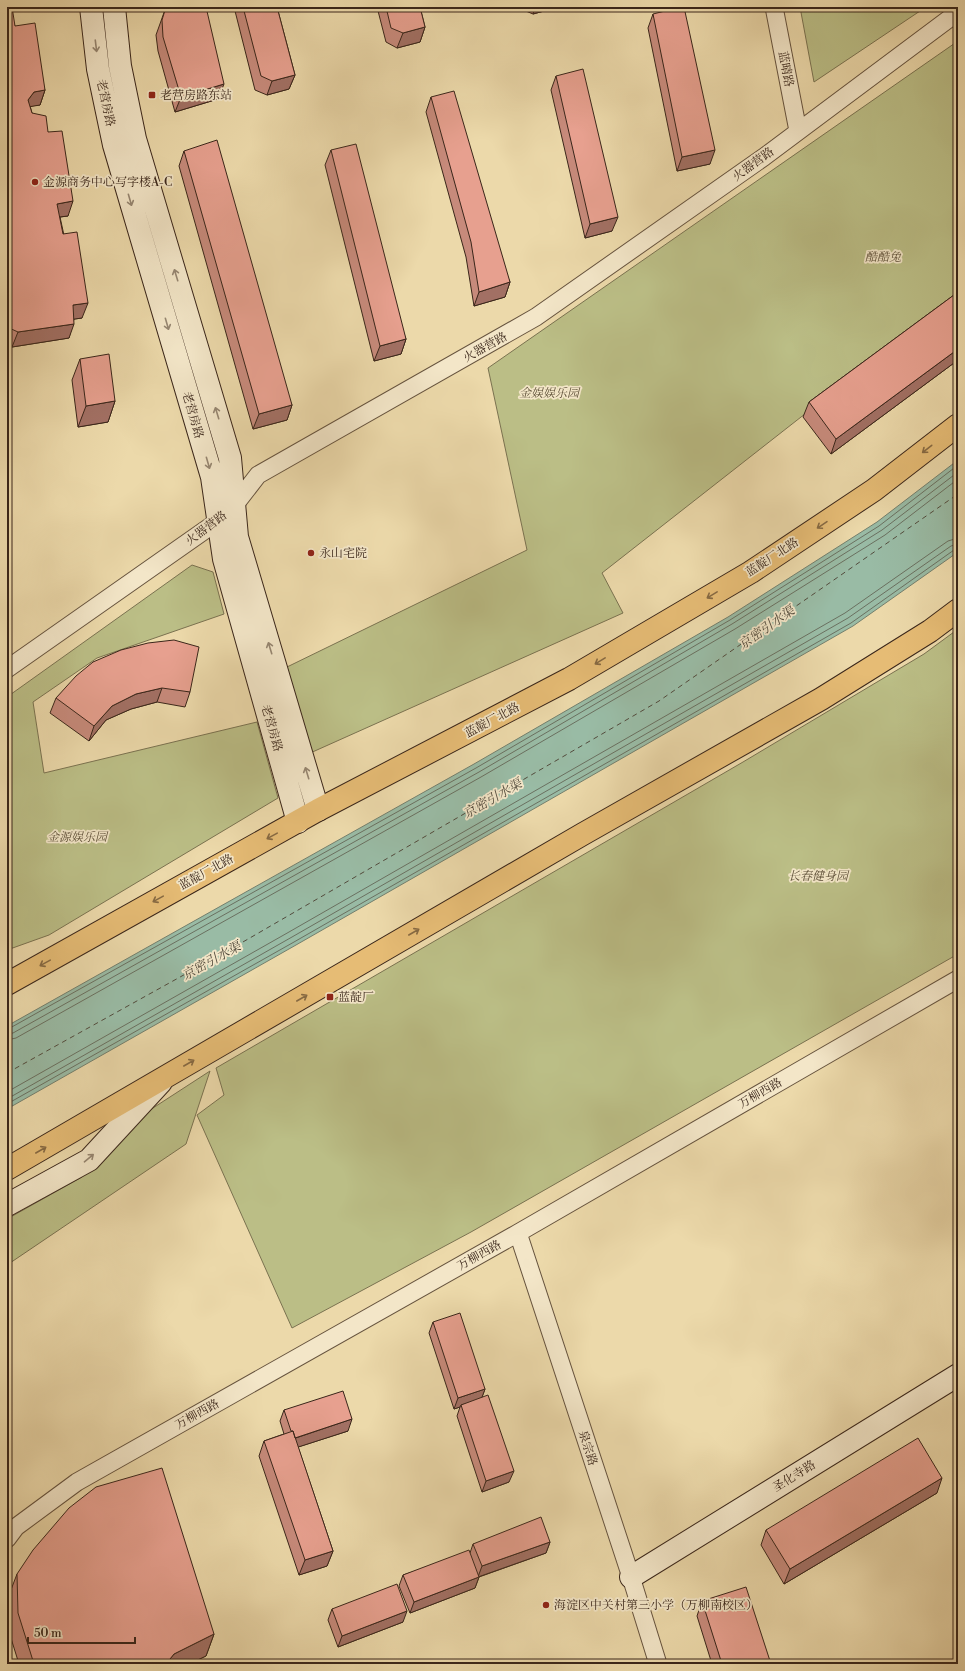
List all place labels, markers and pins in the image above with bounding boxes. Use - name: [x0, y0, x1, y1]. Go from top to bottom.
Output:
- place label: 老营房路东站: [160, 88, 232, 103]
- marker: 老营房路东站: [147, 90, 157, 100]
- place label: 金源商务中心写字楼A-C: [43, 175, 172, 190]
- marker: 金源商务中心写字楼A-C: [30, 177, 40, 187]
- place label: 永山宅院: [319, 546, 367, 561]
- marker: 永山宅院: [306, 548, 316, 558]
- place label: 蓝靛厂: [338, 990, 374, 1005]
- marker: 蓝靛厂: [325, 992, 335, 1002]
- place label: 海淀区中关村第三小学（万柳南校区）: [554, 1598, 758, 1613]
- marker: 海淀区中关村第三小学（万柳南校区）: [541, 1600, 551, 1610]

